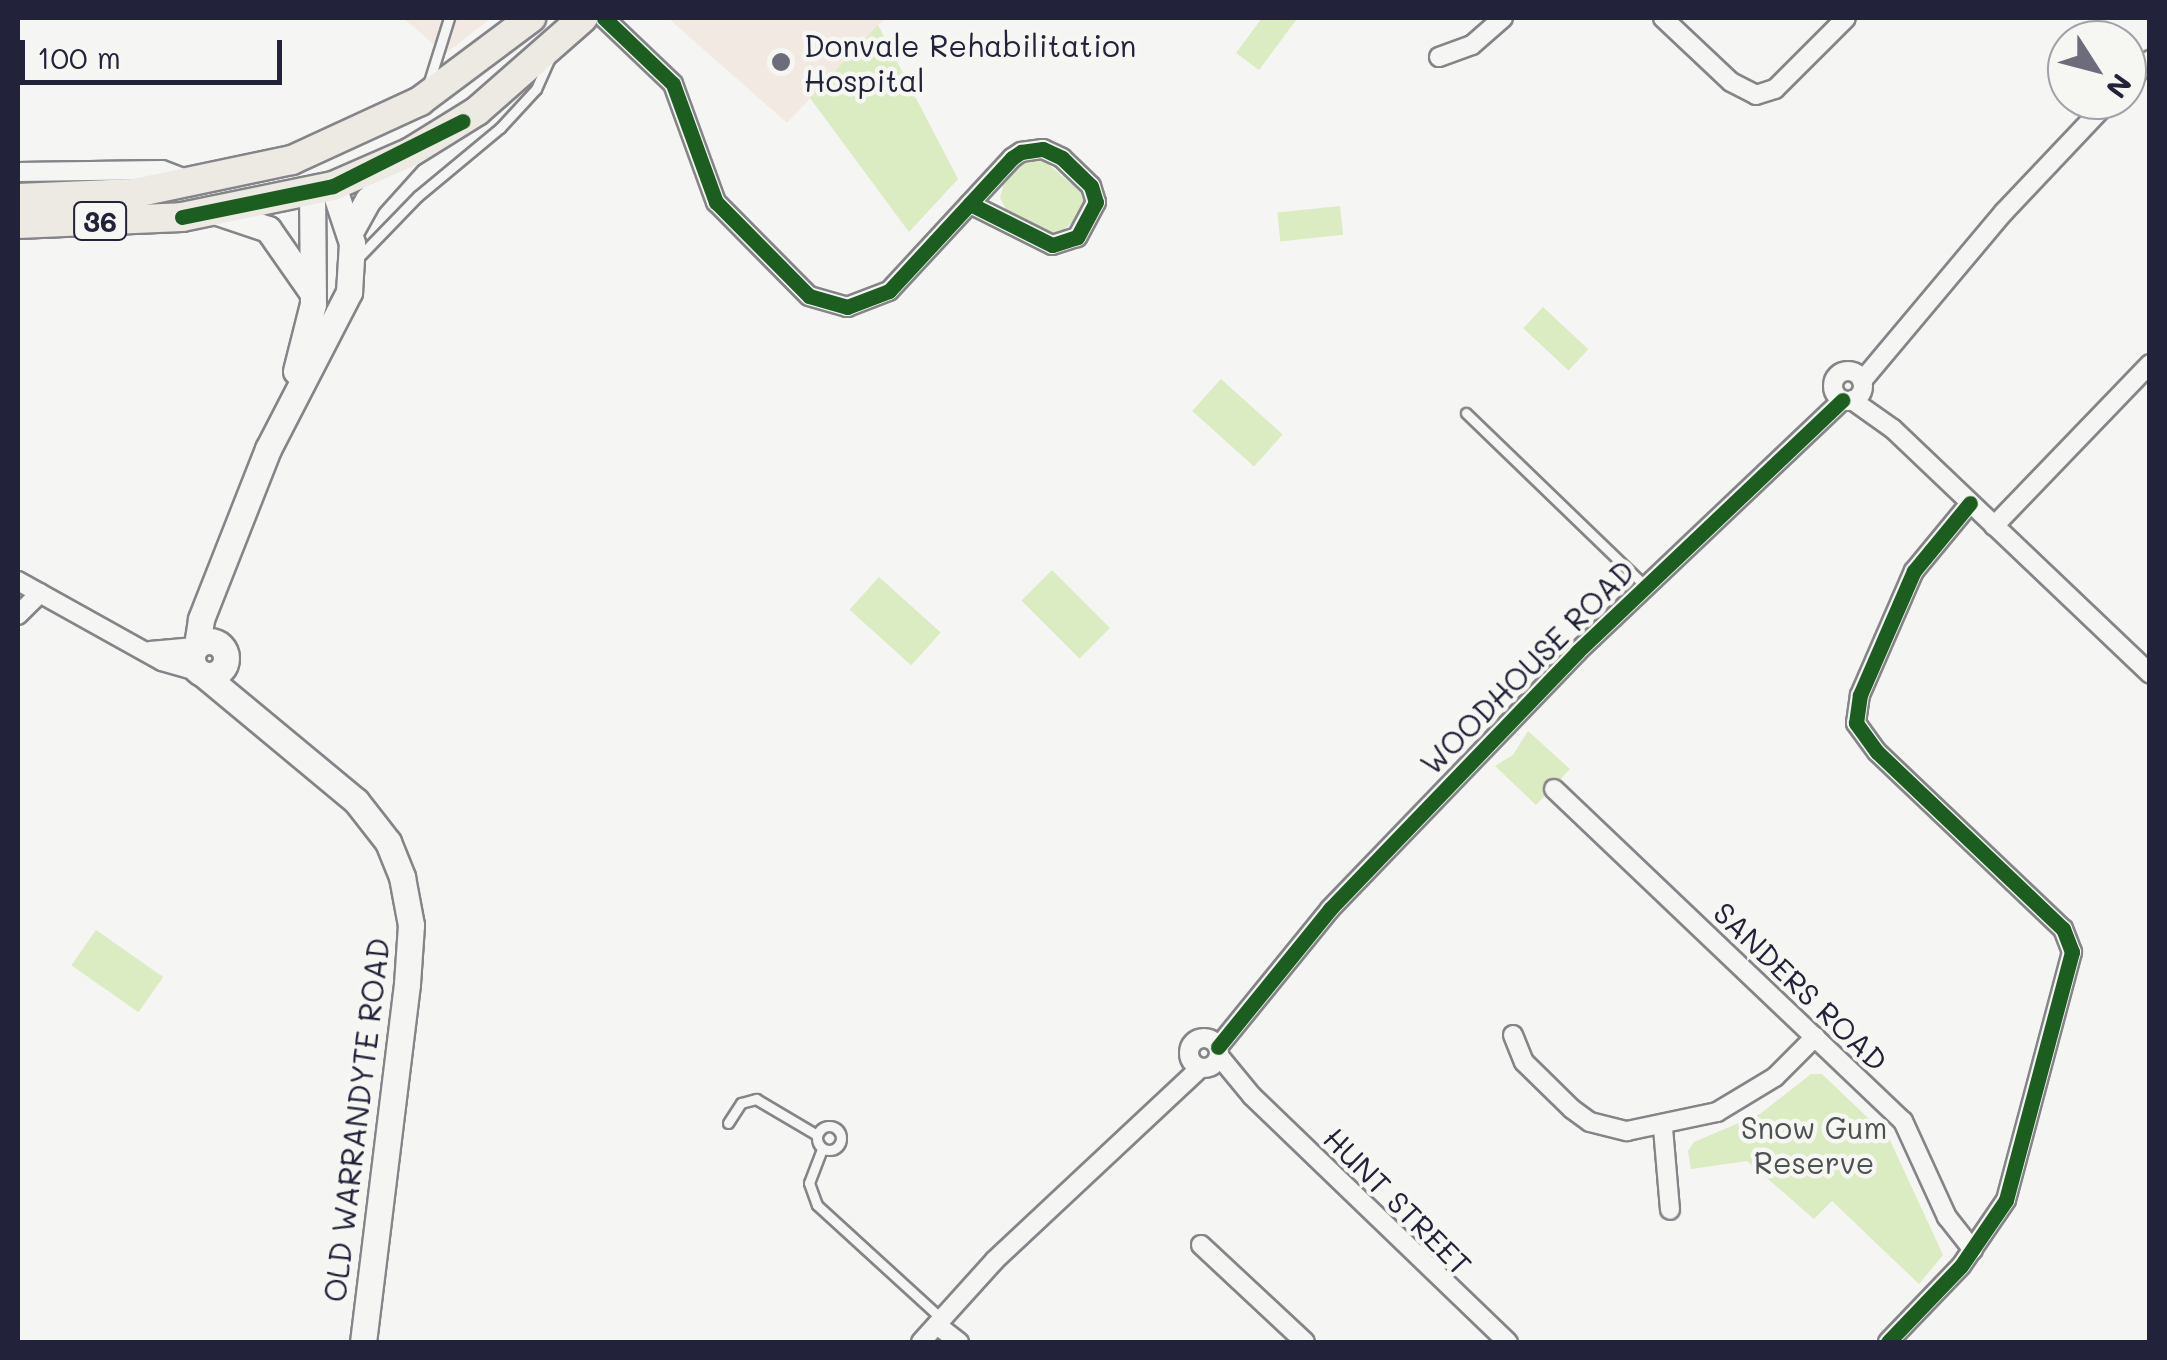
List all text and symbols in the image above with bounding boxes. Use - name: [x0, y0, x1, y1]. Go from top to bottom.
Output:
- scale bar: [25, 20, 288, 82]
- north arrow: [2047, 20, 2147, 120]
- place label: Donvale Rehabilitation Hospital: [804, 27, 1136, 98]
- text: 100 m: [37, 37, 121, 77]
- marker: Donvale Rehabilitation Hospital: [768, 49, 794, 75]
- text: N: [2099, 67, 2140, 106]
- road number: 36: [72, 198, 128, 244]
- street label: WOODHOUSE ROAD: [1413, 553, 1641, 781]
- street label: SANDERS ROAD: [1707, 894, 1895, 1078]
- street label: OLD WARRANDYTE ROAD: [316, 936, 396, 1304]
- park label: Snow Gum Reserve: [1741, 1109, 1887, 1180]
- street label: HUNT STREET: [1317, 1120, 1479, 1282]

